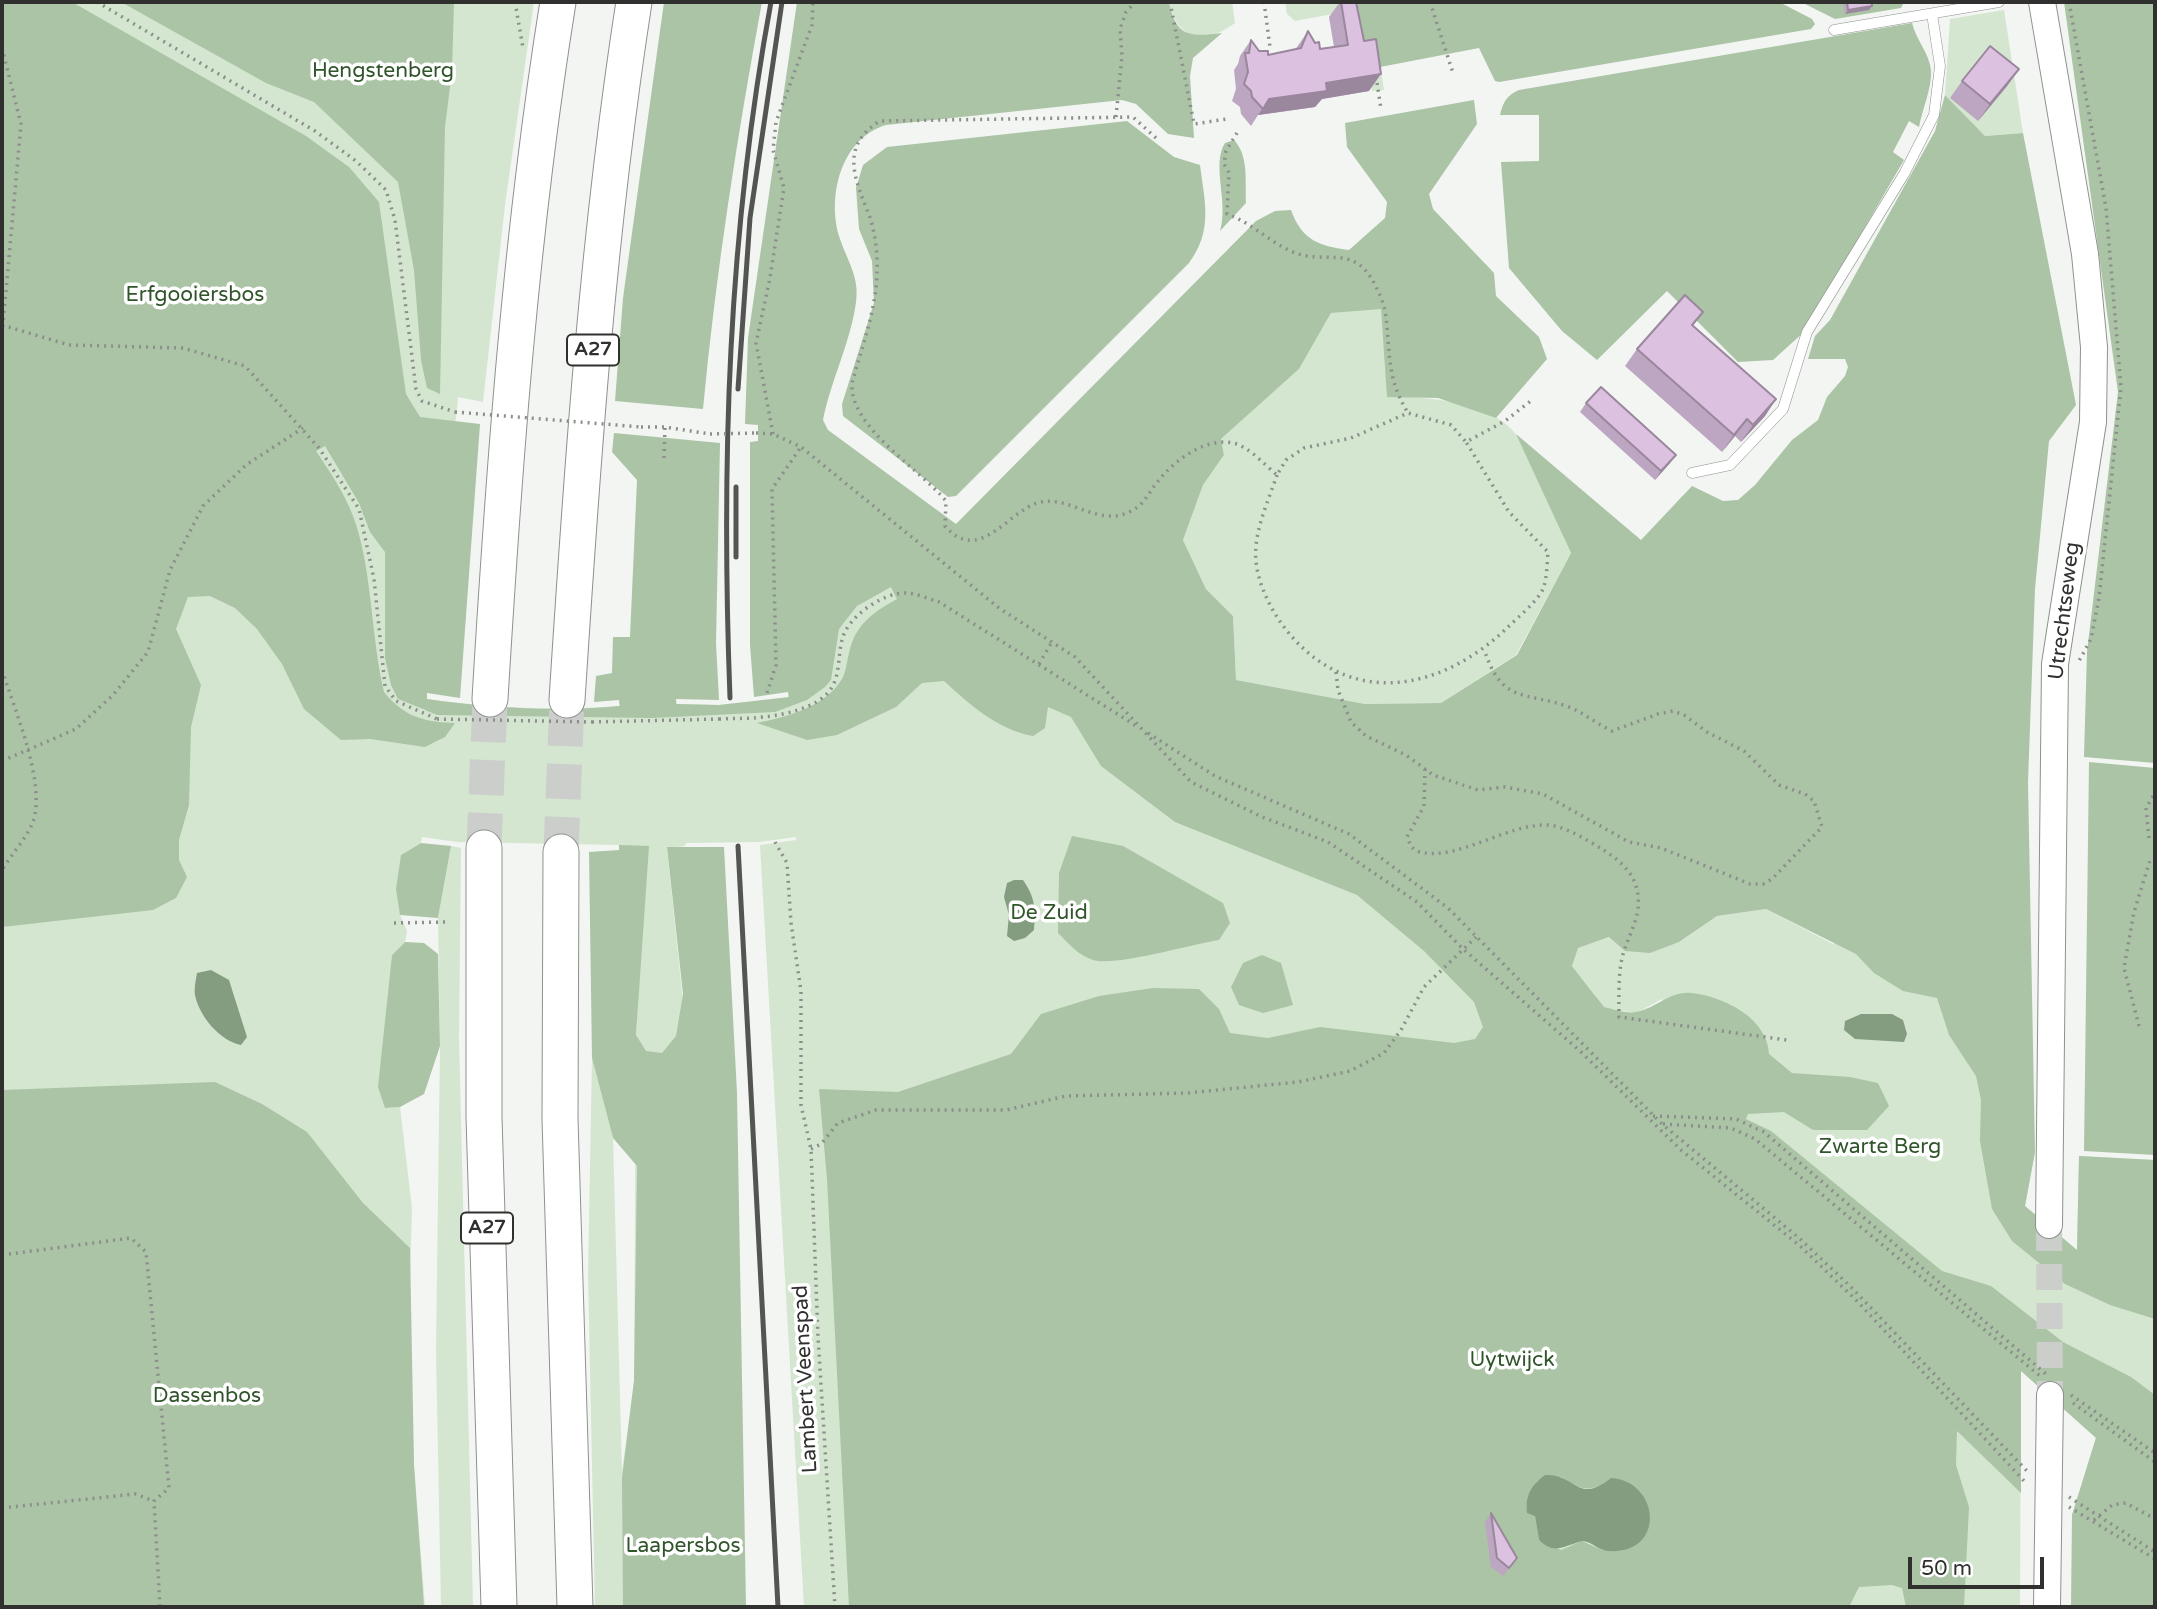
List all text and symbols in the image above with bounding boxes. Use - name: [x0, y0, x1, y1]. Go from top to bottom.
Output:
- park label: Hengstenberg: [312, 58, 454, 84]
- park label: Erfgooiersbos: [126, 282, 264, 308]
- road number: A27: [567, 334, 619, 366]
- street label: Utrechtseweg: [2044, 541, 2086, 681]
- park label: De Zuid: [1010, 900, 1088, 926]
- park label: Zwarte Berg: [1819, 1134, 1941, 1160]
- road number: A27: [461, 1212, 513, 1244]
- street label: Lambert Veenspad: [788, 1284, 824, 1474]
- park label: Uytwijck: [1469, 1347, 1555, 1373]
- park label: Dassenbos: [153, 1383, 261, 1409]
- park label: Laapersbos: [625, 1533, 741, 1559]
- scale bar: [1912, 1542, 2048, 1586]
- text: 50 m: [1921, 1556, 1972, 1581]

